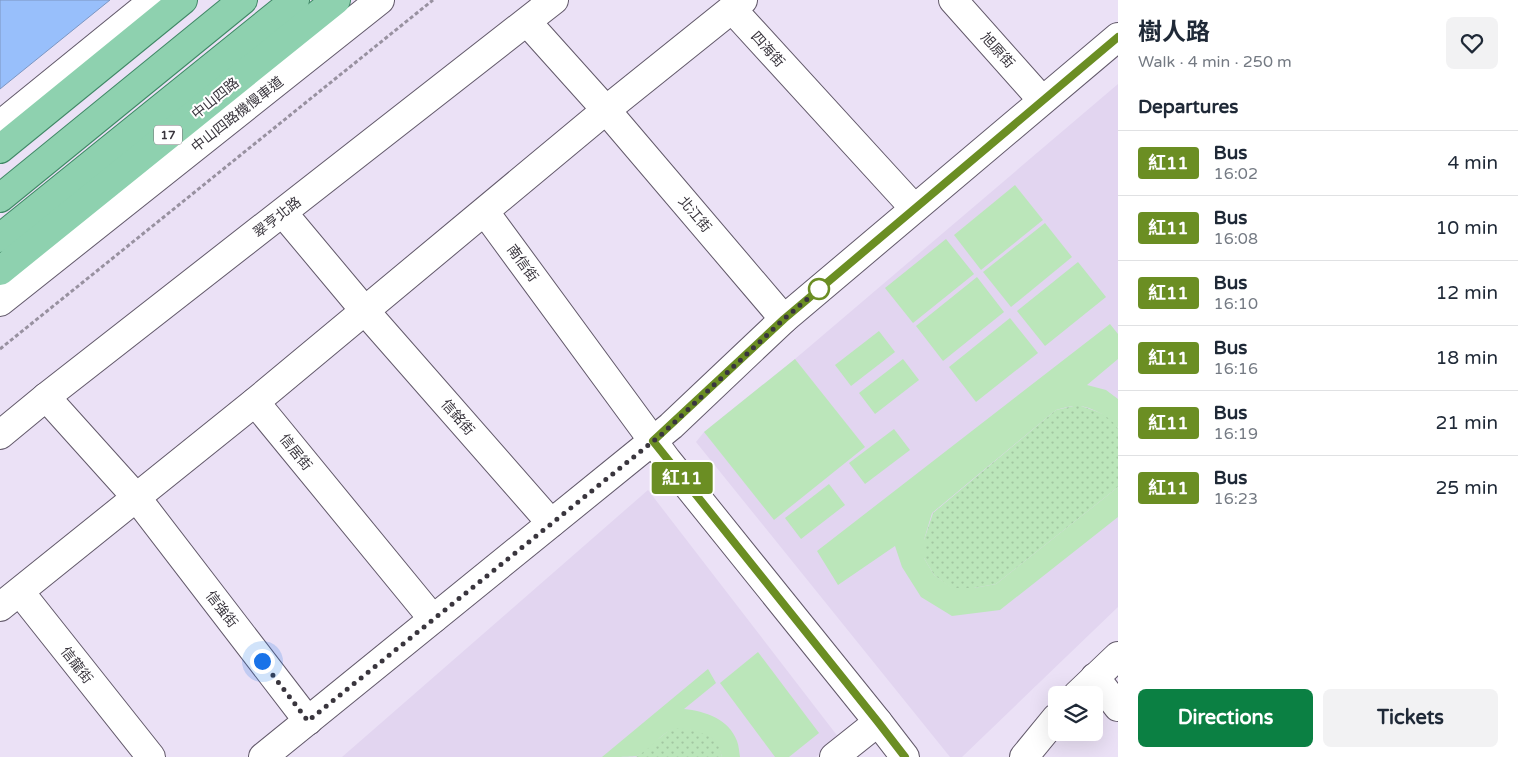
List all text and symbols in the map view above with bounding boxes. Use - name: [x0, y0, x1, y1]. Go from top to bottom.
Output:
- button: heart: [1446, 17, 1498, 69]
- text: 樹人路: [1138, 18, 1210, 47]
- street label: 四海街: [747, 28, 788, 71]
- street label: 旭原街: [977, 29, 1018, 72]
- text: Walk · 4 min · 250 m: [1138, 52, 1292, 72]
- street label: 中山四路機慢車道: [188, 73, 287, 156]
- street label: 中山四路: [188, 74, 242, 123]
- text: Departures: [1138, 96, 1238, 118]
- road number: 17: [154, 126, 182, 144]
- text: Bus: [1214, 142, 1247, 164]
- text: 紅11: [1148, 152, 1189, 174]
- text: 4 min: [1447, 152, 1498, 174]
- text: 16:02: [1214, 164, 1258, 184]
- street label: 翠亨北路: [250, 193, 305, 241]
- street label: 北江街: [675, 193, 715, 236]
- text: Bus: [1214, 207, 1247, 229]
- text: 紅11: [1148, 217, 1189, 239]
- text: 10 min: [1435, 217, 1498, 239]
- text: 16:08: [1214, 229, 1258, 249]
- street label: 南信街: [503, 241, 542, 285]
- text: Bus: [1214, 272, 1247, 294]
- unlabelled marker: [808, 278, 830, 300]
- text: 紅11: [1148, 282, 1189, 304]
- text: 12 min: [1435, 282, 1498, 304]
- text: 16:10: [1214, 294, 1258, 314]
- text: Bus: [1214, 337, 1247, 359]
- text: 紅11: [1148, 347, 1189, 369]
- text: 18 min: [1435, 347, 1498, 369]
- text: 16:16: [1214, 359, 1258, 379]
- street label: 信銘街: [437, 396, 478, 439]
- text: Bus: [1214, 402, 1247, 424]
- text: 紅11: [1148, 412, 1189, 434]
- text: 21 min: [1435, 412, 1498, 434]
- text: 16:19: [1214, 424, 1258, 444]
- street label: 信居街: [276, 431, 315, 474]
- line badge: 紅11: [653, 462, 711, 494]
- text: 紅11: [662, 467, 702, 489]
- text: Bus: [1214, 467, 1247, 489]
- text: 紅11: [1148, 477, 1189, 499]
- text: 25 min: [1435, 477, 1498, 499]
- text: 16:23: [1214, 489, 1258, 509]
- street label: 信強街: [202, 588, 241, 631]
- street label: 信龍街: [57, 644, 96, 687]
- your location: [250, 649, 275, 674]
- map controls: [1048, 686, 1103, 741]
- button: layers: [1048, 686, 1103, 741]
- button: Directions: [1138, 689, 1313, 747]
- button: Tickets: [1323, 689, 1498, 747]

